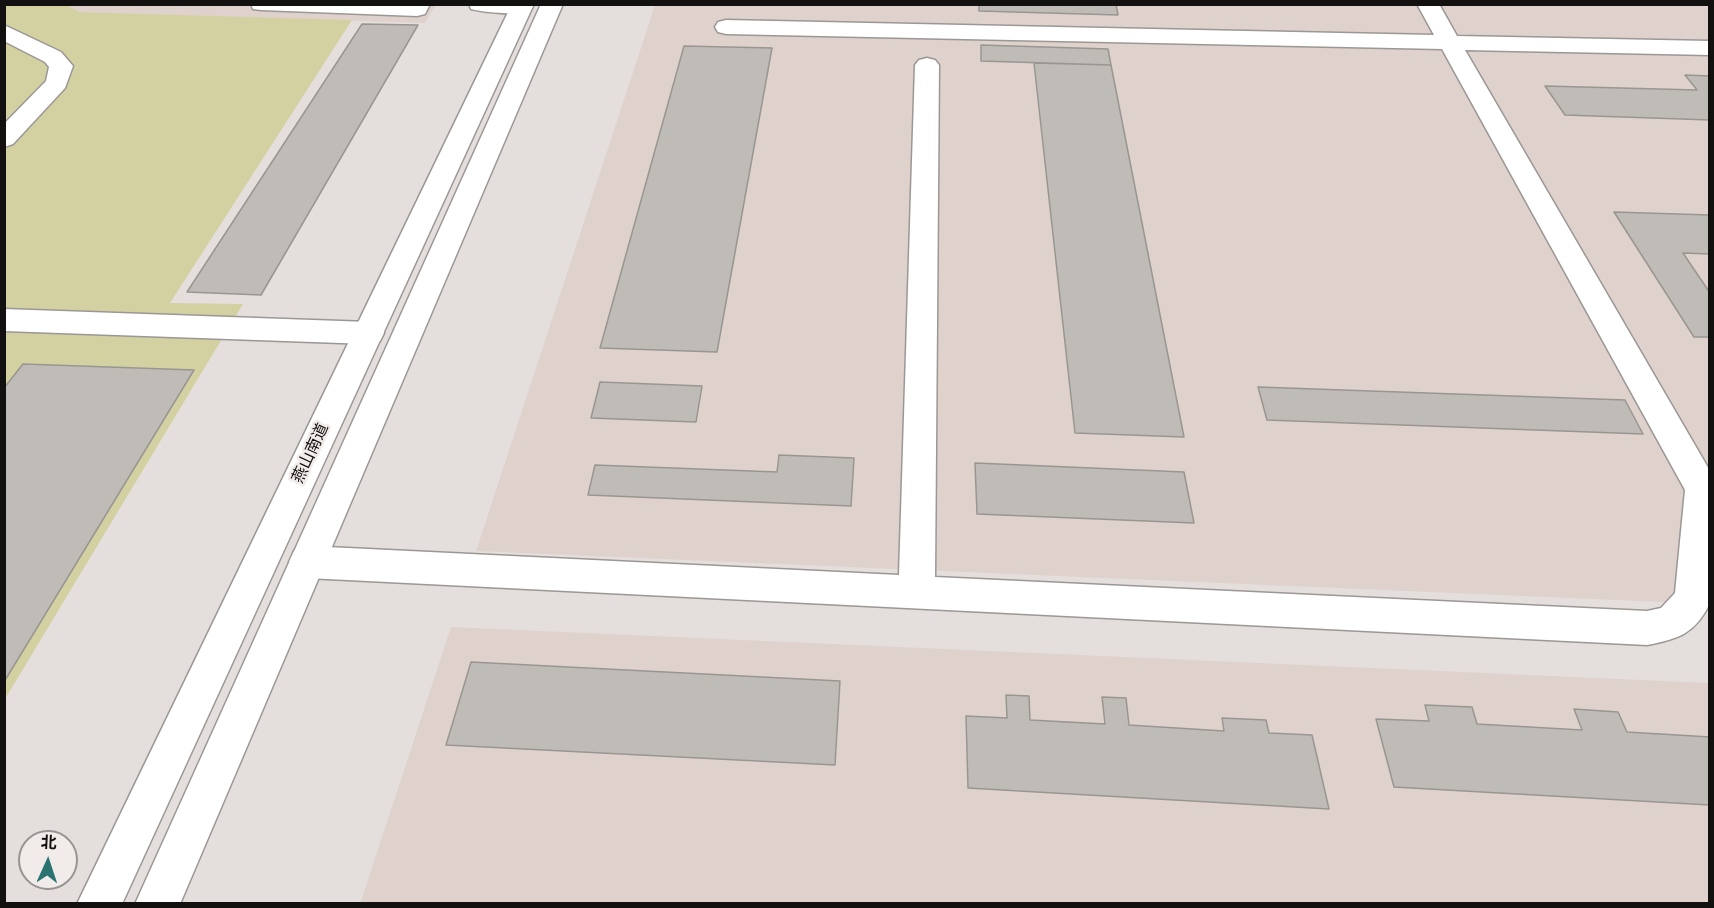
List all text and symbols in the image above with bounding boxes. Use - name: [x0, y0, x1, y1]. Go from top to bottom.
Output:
- street label: 燕山南道: [290, 421, 334, 487]
- north arrow: [18, 830, 78, 890]
- text: 北: [40, 834, 57, 854]

